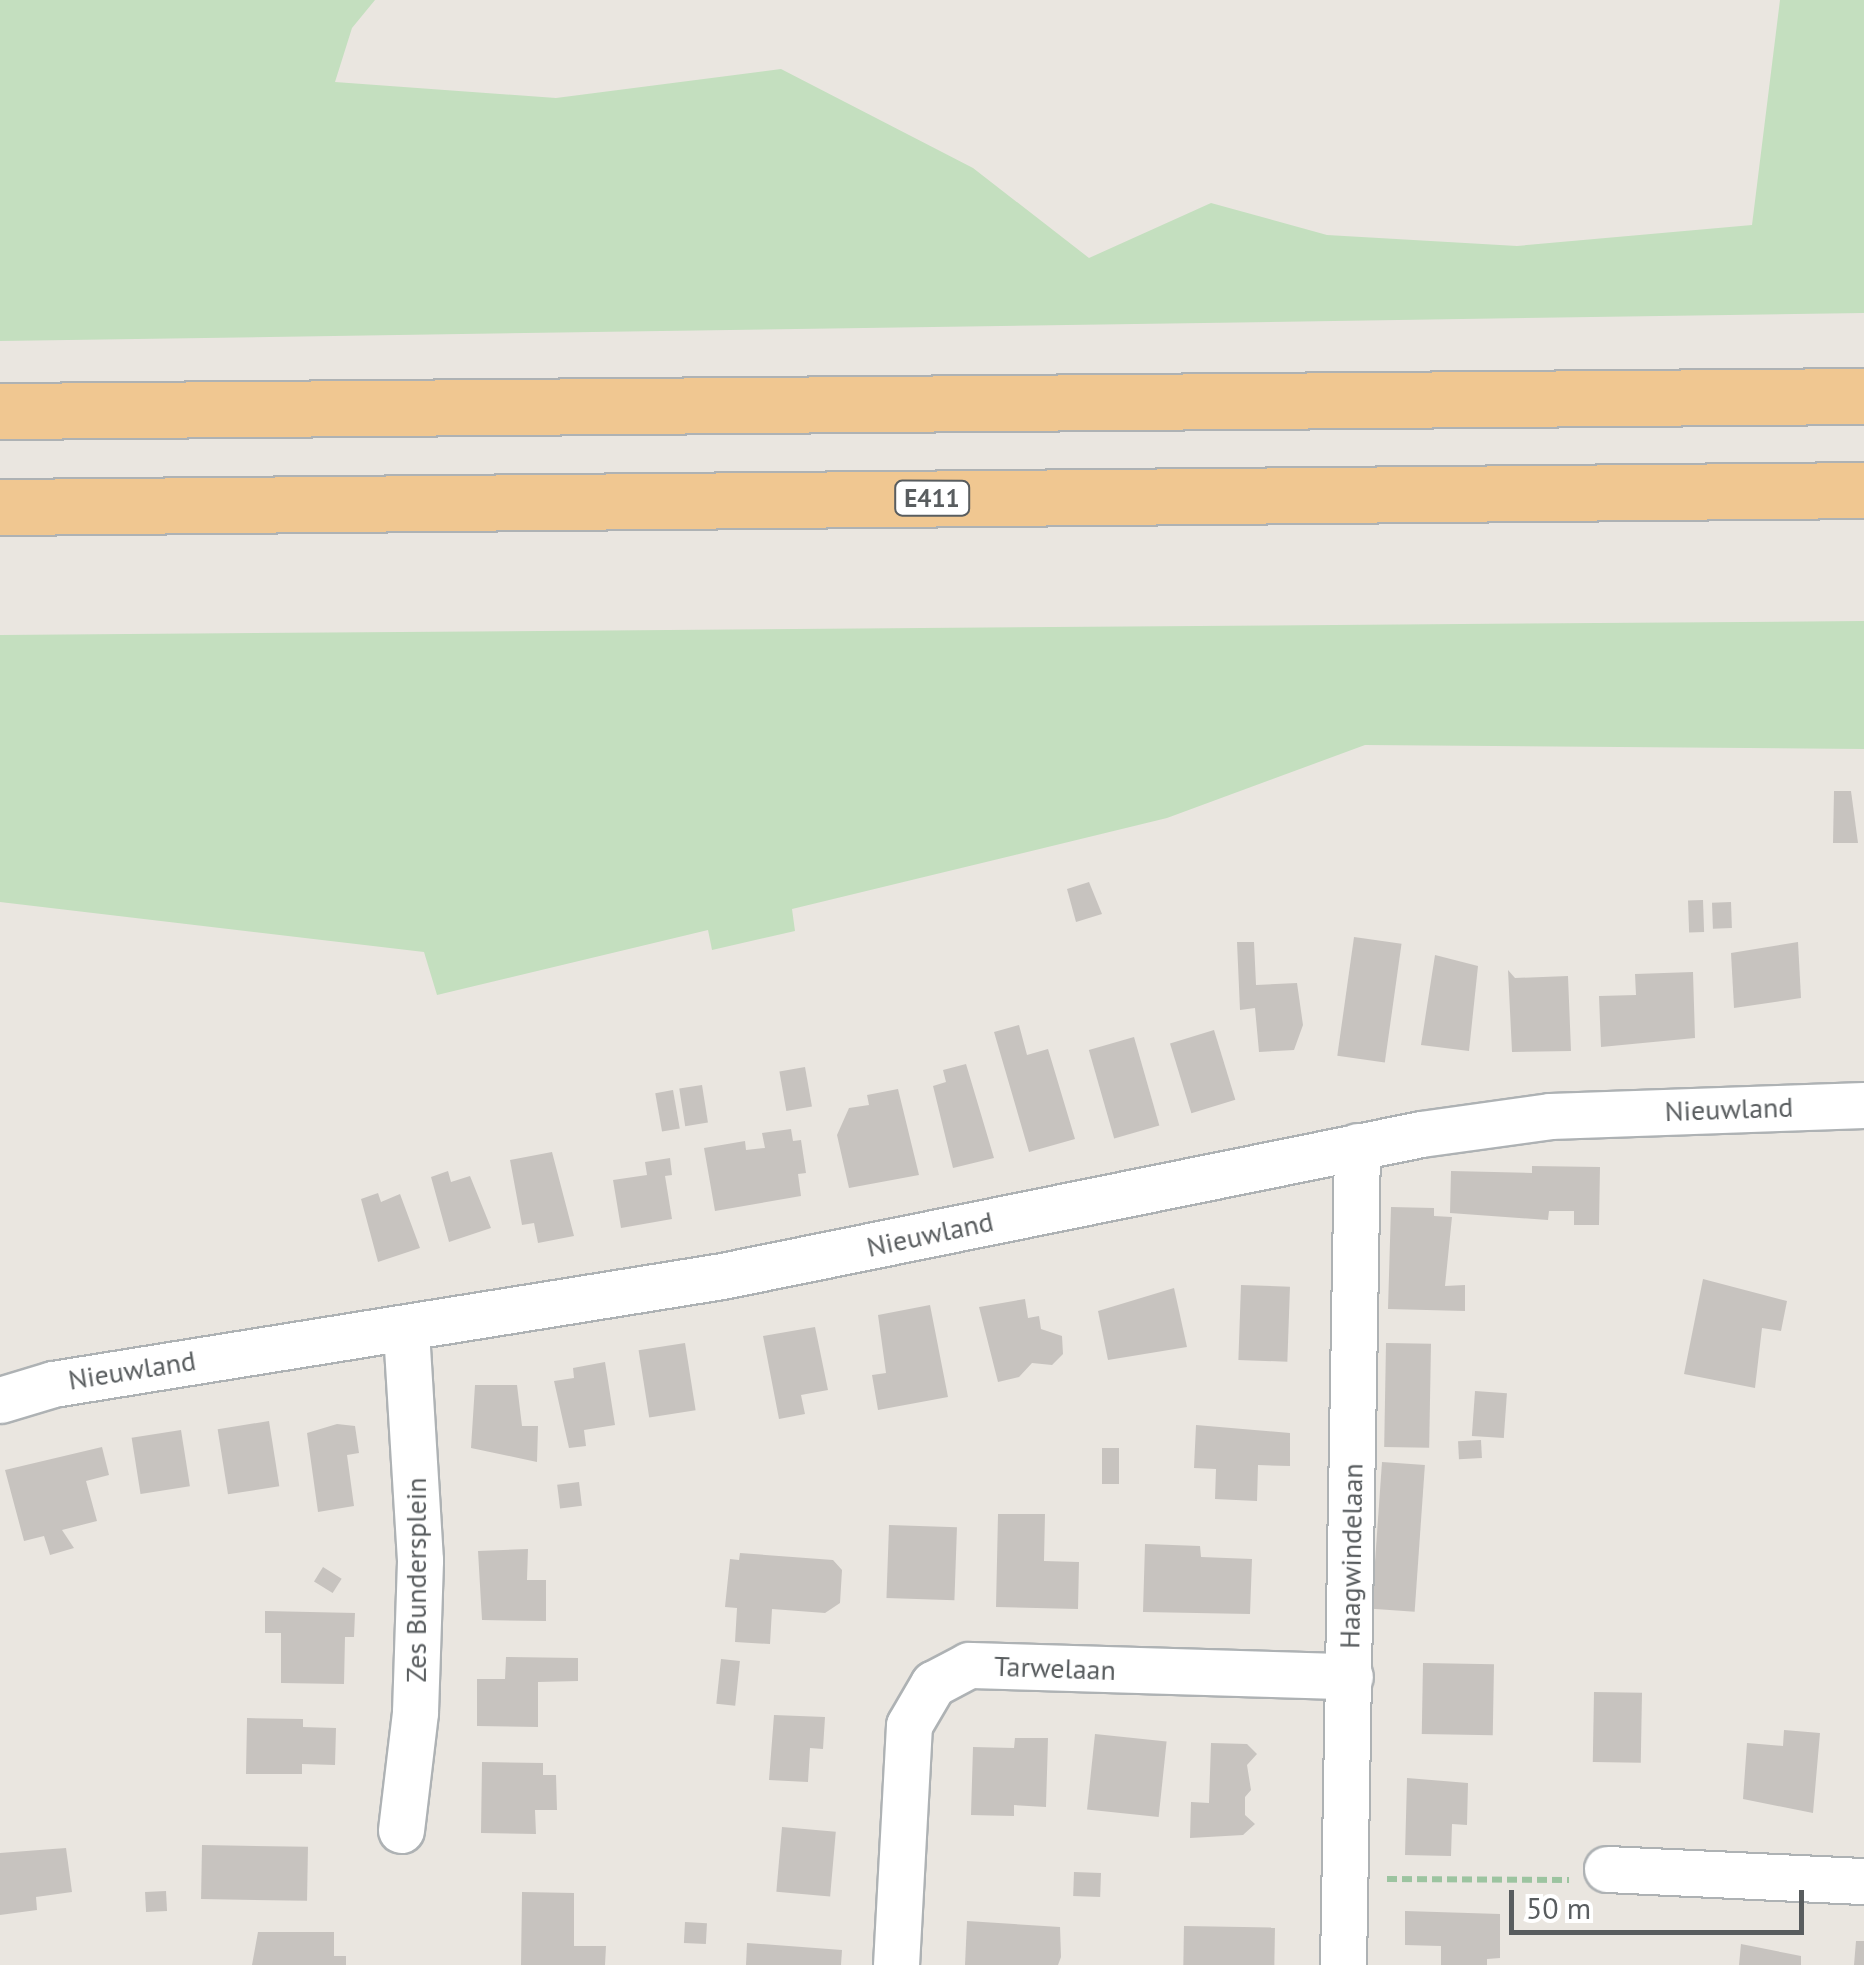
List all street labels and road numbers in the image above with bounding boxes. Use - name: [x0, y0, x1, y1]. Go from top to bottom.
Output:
- road number: E411: [892, 478, 972, 518]
- street label: Nieuwland: [1664, 1090, 1794, 1128]
- street label: Nieuwland: [864, 1204, 996, 1264]
- street label: Nieuwland: [66, 1343, 198, 1397]
- street label: Haagwindelaan: [1333, 1463, 1369, 1649]
- street label: Zes Bundersplein: [399, 1477, 433, 1683]
- street label: Tarwelaan: [994, 1649, 1116, 1687]

